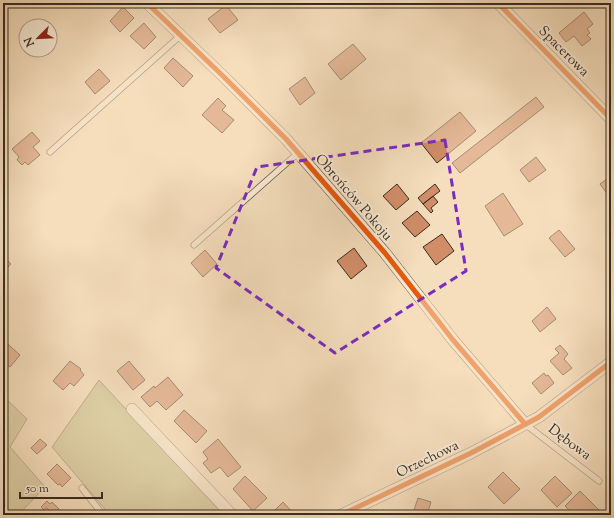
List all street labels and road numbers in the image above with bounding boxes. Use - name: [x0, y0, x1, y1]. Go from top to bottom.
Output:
- street label: Spacerowa: [533, 22, 593, 82]
- street label: Obrońców Pokoju: [310, 150, 396, 246]
- street label: Dębowa: [543, 420, 595, 466]
- street label: Orzechowa: [393, 436, 463, 484]

